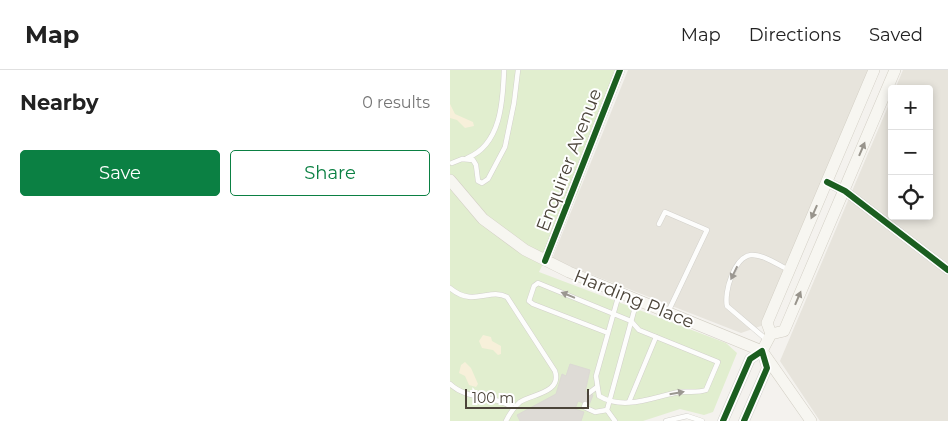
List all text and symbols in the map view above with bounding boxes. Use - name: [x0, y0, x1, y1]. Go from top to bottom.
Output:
- text: Map: [25, 20, 79, 49]
- text: Map: [681, 24, 721, 46]
- text: Directions: [749, 24, 841, 46]
- text: Saved: [869, 24, 923, 46]
- street label: Enquirer Avenue: [532, 85, 606, 234]
- map controls: [888, 85, 933, 220]
- button: +: [888, 85, 933, 130]
- text: Nearby: [20, 90, 99, 115]
- text: 0 results: [362, 93, 430, 112]
- button: −: [888, 130, 933, 175]
- one-way arrow: [859, 142, 867, 156]
- button: Save: [20, 150, 220, 196]
- button: Share: [230, 150, 430, 196]
- button: locate: [888, 175, 933, 220]
- one-way arrow: [809, 204, 817, 219]
- street label: Harding Place: [571, 265, 697, 333]
- one-way arrow: [730, 265, 738, 280]
- one-way arrow: [561, 291, 576, 299]
- one-way arrow: [795, 291, 803, 305]
- scale bar: [465, 386, 589, 409]
- text: 100 m: [472, 389, 514, 407]
- one-way arrow: [669, 389, 685, 397]

